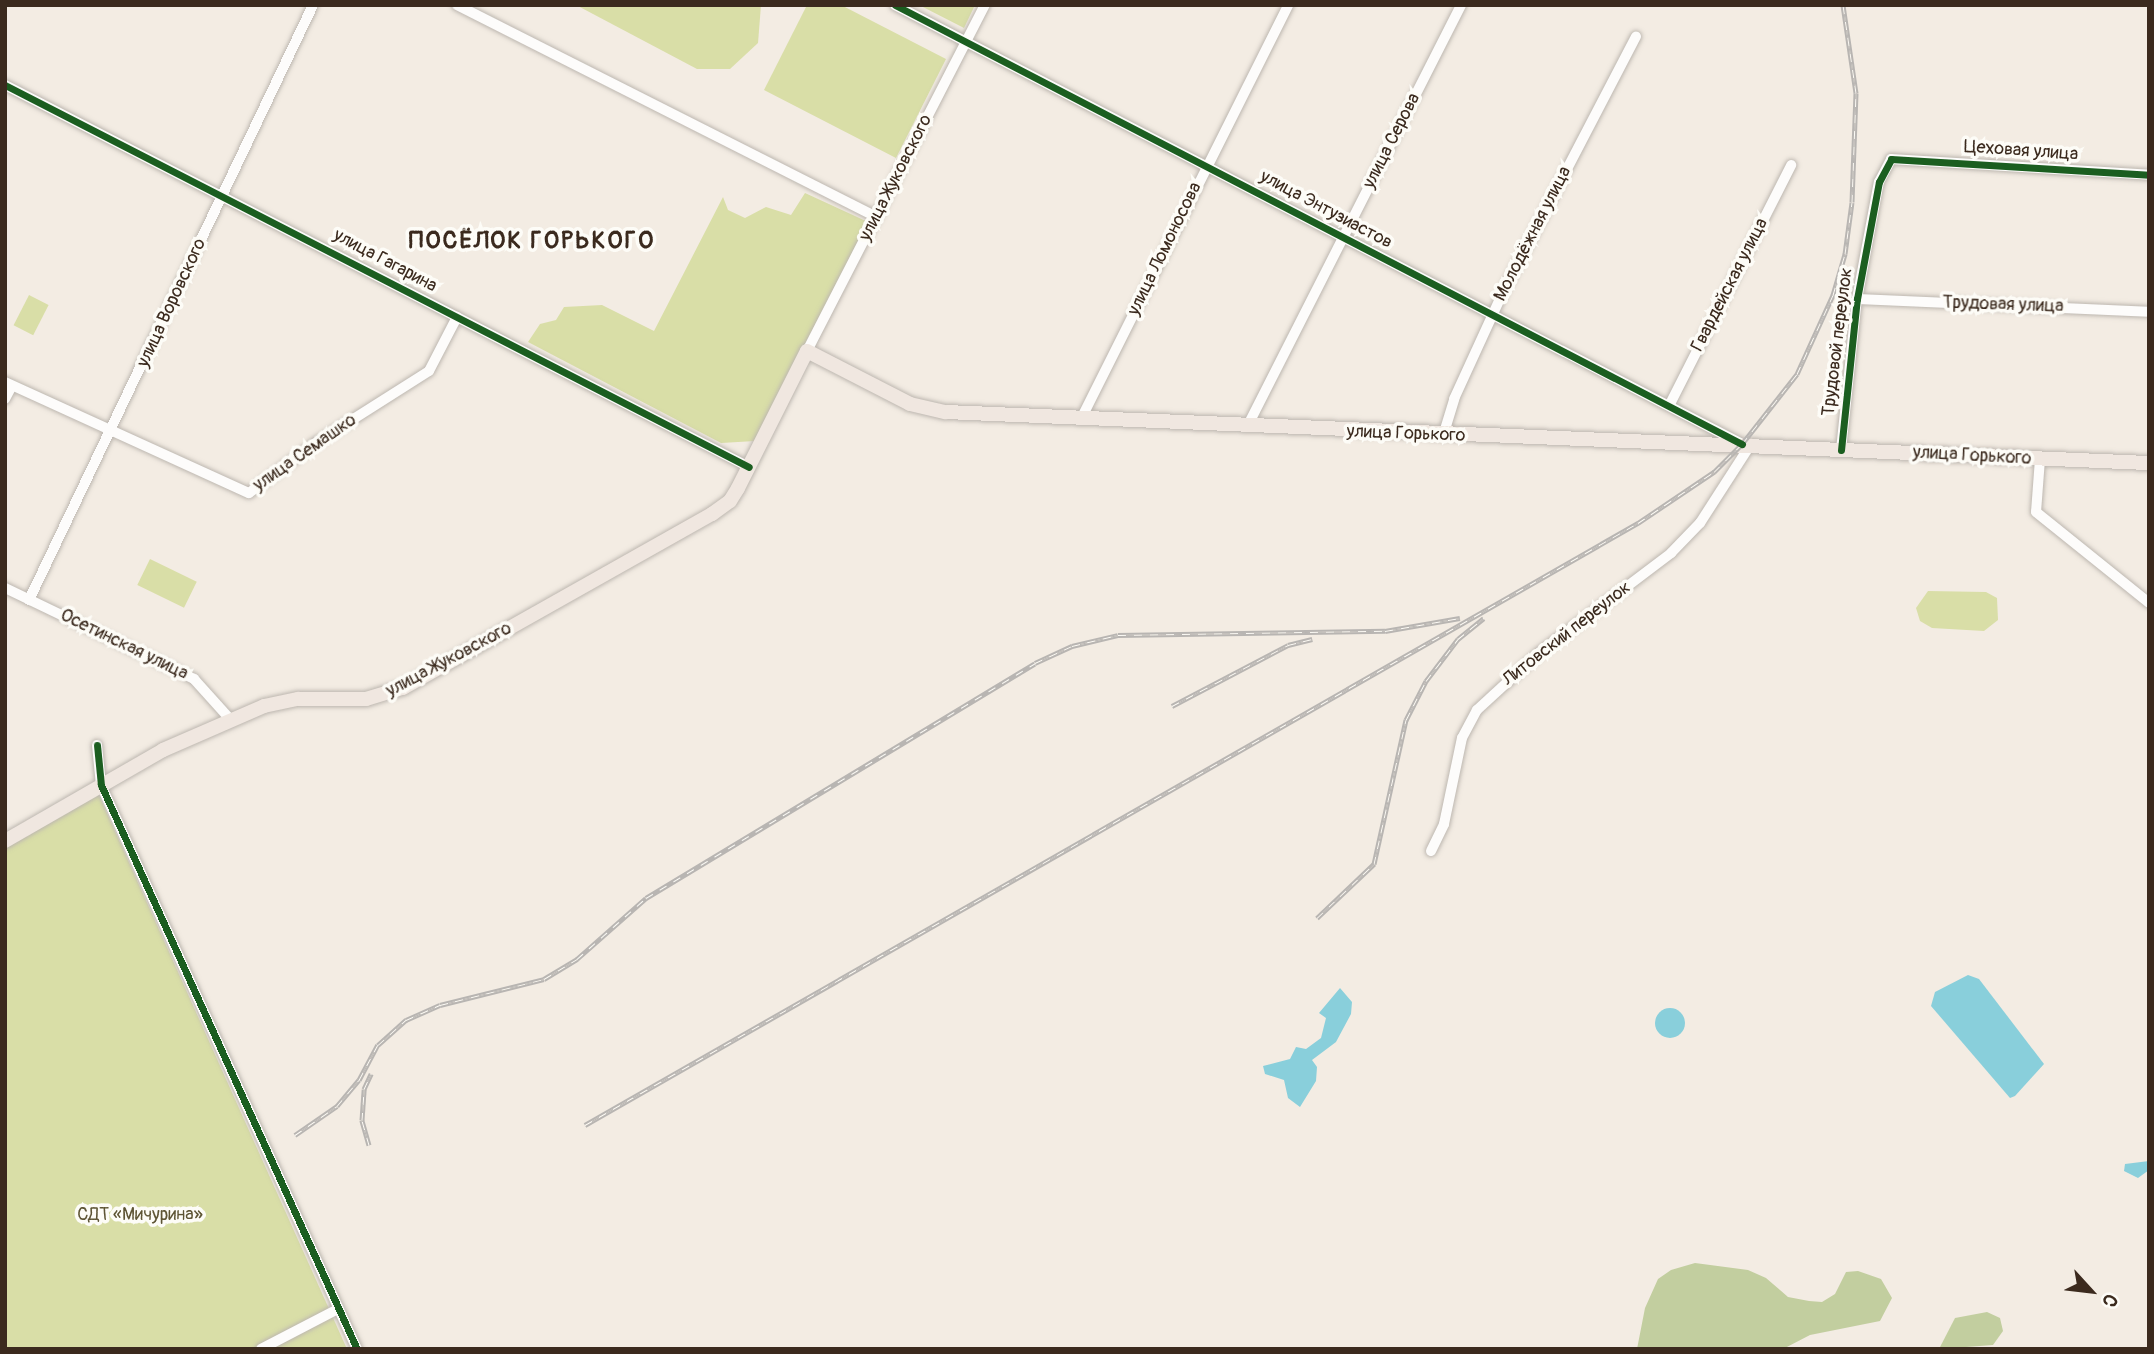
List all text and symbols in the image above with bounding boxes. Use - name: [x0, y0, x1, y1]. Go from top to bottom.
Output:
- street label: улица Серова: [1359, 90, 1425, 192]
- street label: улица Жуковского: [855, 111, 937, 245]
- street label: Цеховая улица: [1963, 136, 2079, 166]
- street label: Молодёжная улица: [1490, 163, 1576, 305]
- street label: улица Энтузиастов: [1256, 166, 1396, 254]
- street label: улица Ломоносова: [1123, 179, 1207, 319]
- street label: Гвардейская улица: [1687, 215, 1773, 355]
- street label: улица Гагарина: [330, 225, 440, 297]
- district label: ПОСЁЛОК ГОРЬКОГО: [411, 227, 653, 255]
- street label: улица Воровского: [133, 235, 211, 371]
- street label: Трудовой переулок: [1818, 267, 1858, 417]
- street label: Трудовая улица: [1942, 292, 2064, 318]
- street label: улица Семашко: [249, 410, 361, 496]
- street label: улица Горького: [1346, 421, 1466, 447]
- street label: улица Горького: [1912, 442, 2032, 470]
- street label: Литовский переулок: [1499, 577, 1635, 691]
- street label: Осетинская улица: [57, 605, 191, 685]
- street label: улица Жуковского: [383, 618, 515, 702]
- park label: СДТ «Мичурина»: [77, 1204, 203, 1226]
- north arrow: [2056, 1256, 2126, 1326]
- text: С: [2096, 1290, 2123, 1311]

